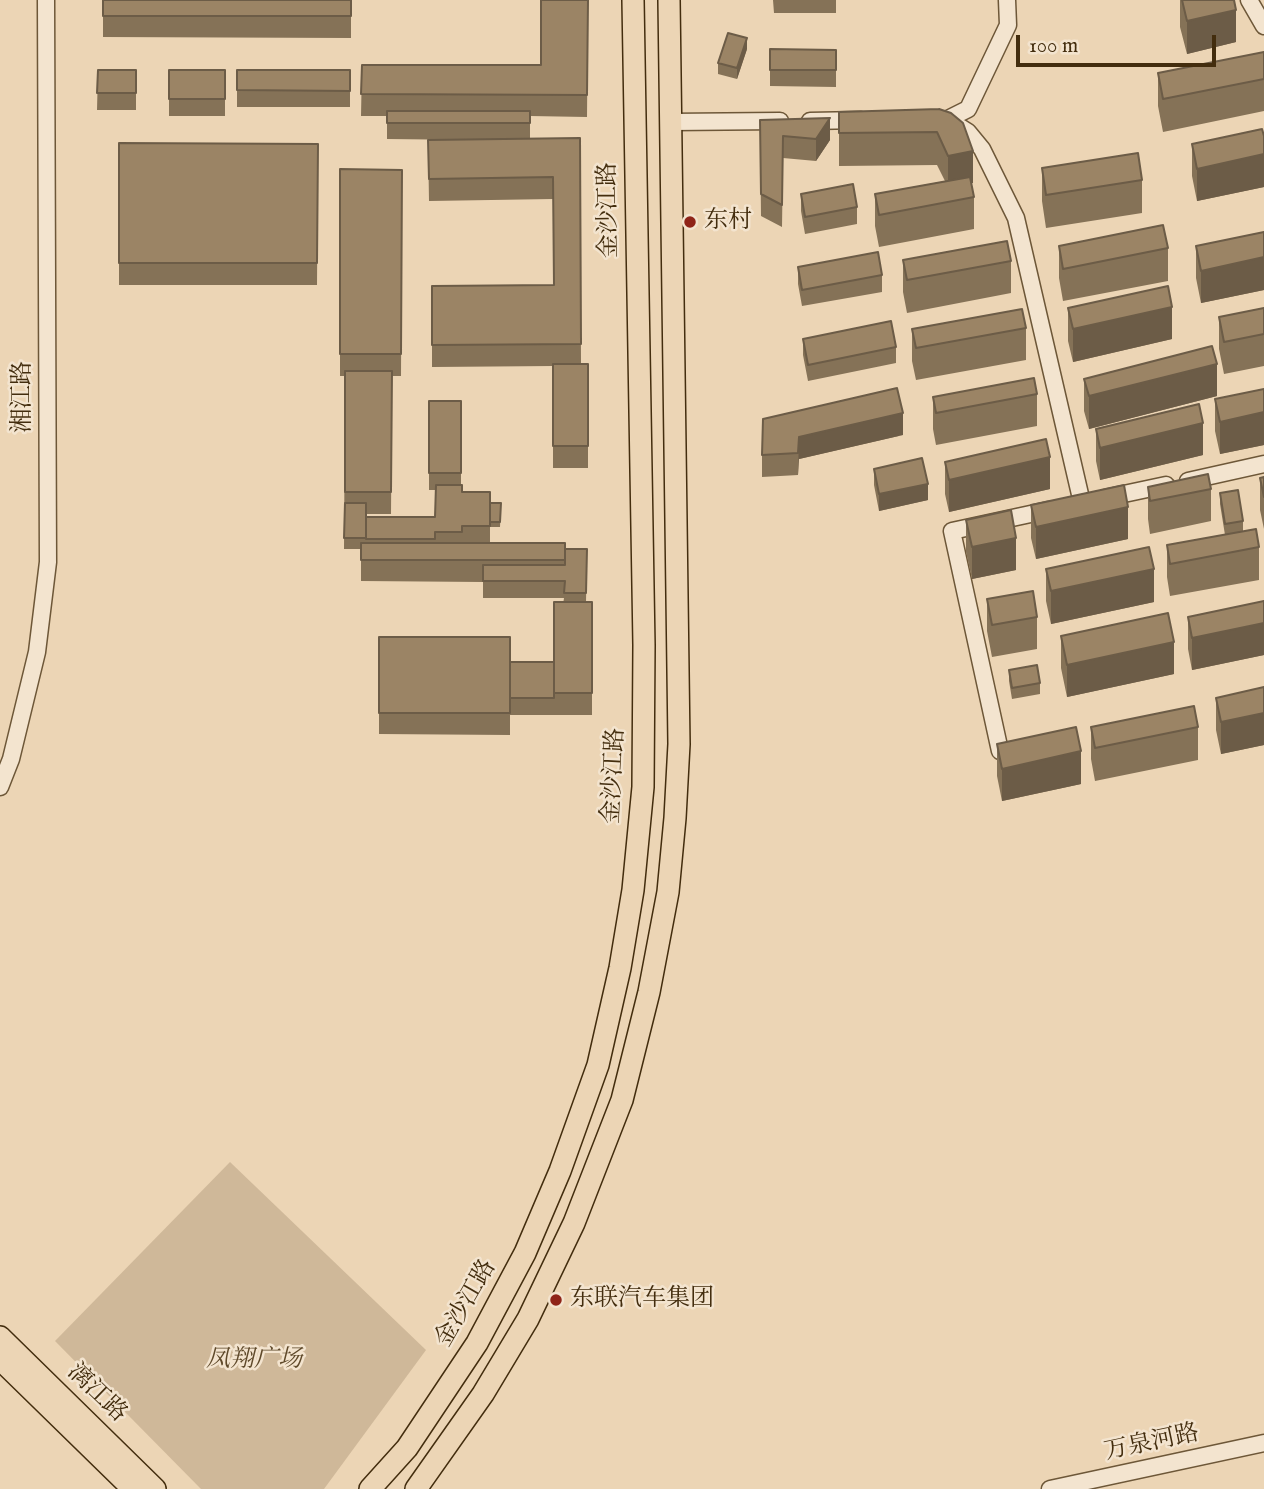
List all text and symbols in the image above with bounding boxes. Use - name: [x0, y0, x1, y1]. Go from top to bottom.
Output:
- scale bar: [1019, 21, 1218, 65]
- text: 100 m: [1029, 33, 1078, 60]
- street label: 金沙江路: [595, 162, 625, 258]
- place label: 东村: [704, 208, 752, 236]
- marker: 东村: [682, 214, 698, 230]
- street label: 湘江路: [10, 361, 38, 433]
- street label: 金沙江路: [598, 727, 632, 825]
- street label: 金沙江路: [431, 1255, 503, 1353]
- place label: 东联汽车集团: [570, 1286, 714, 1314]
- marker: 东联汽车集团: [548, 1292, 564, 1308]
- park label: 凤翔广场: [206, 1347, 302, 1375]
- street label: 漓江路: [60, 1359, 132, 1429]
- street label: 万泉河路: [1102, 1420, 1202, 1468]

